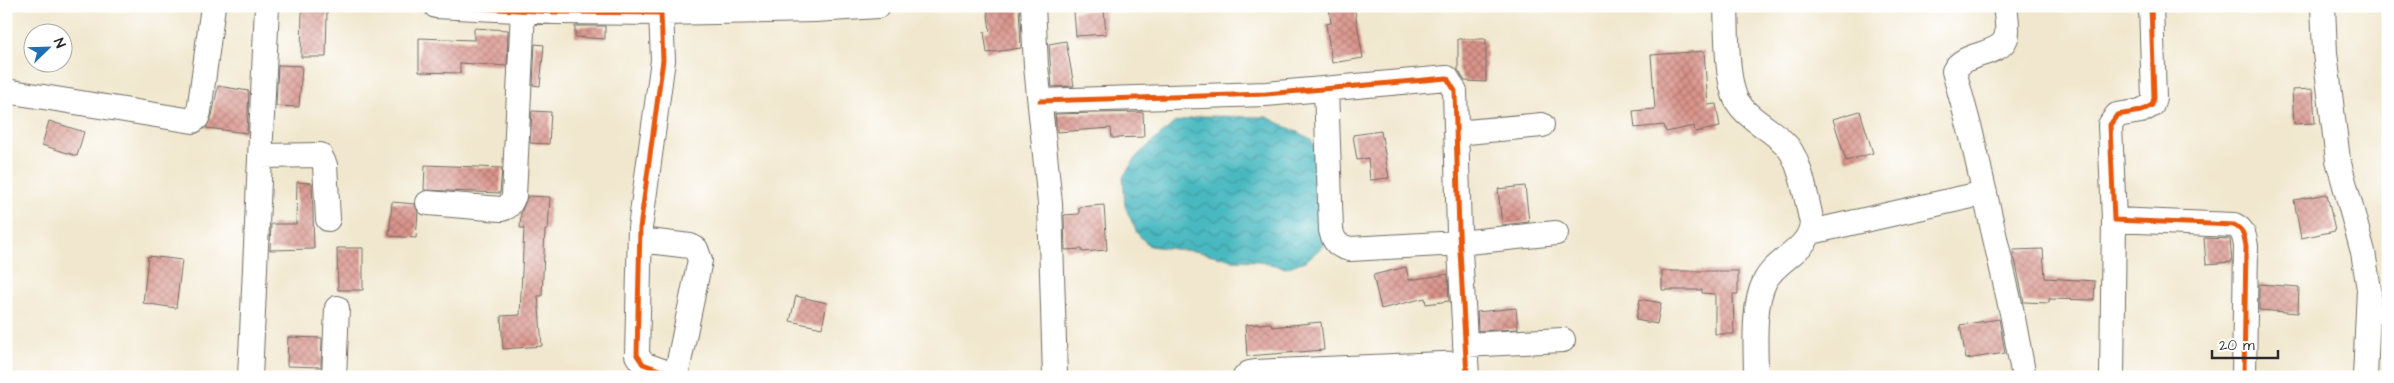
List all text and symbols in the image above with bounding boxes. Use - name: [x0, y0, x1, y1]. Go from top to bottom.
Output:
- north arrow: [22, 22, 72, 72]
- text: N: [48, 35, 70, 51]
- scale bar: [2212, 328, 2278, 360]
- text: 20 m: [2219, 335, 2255, 356]

